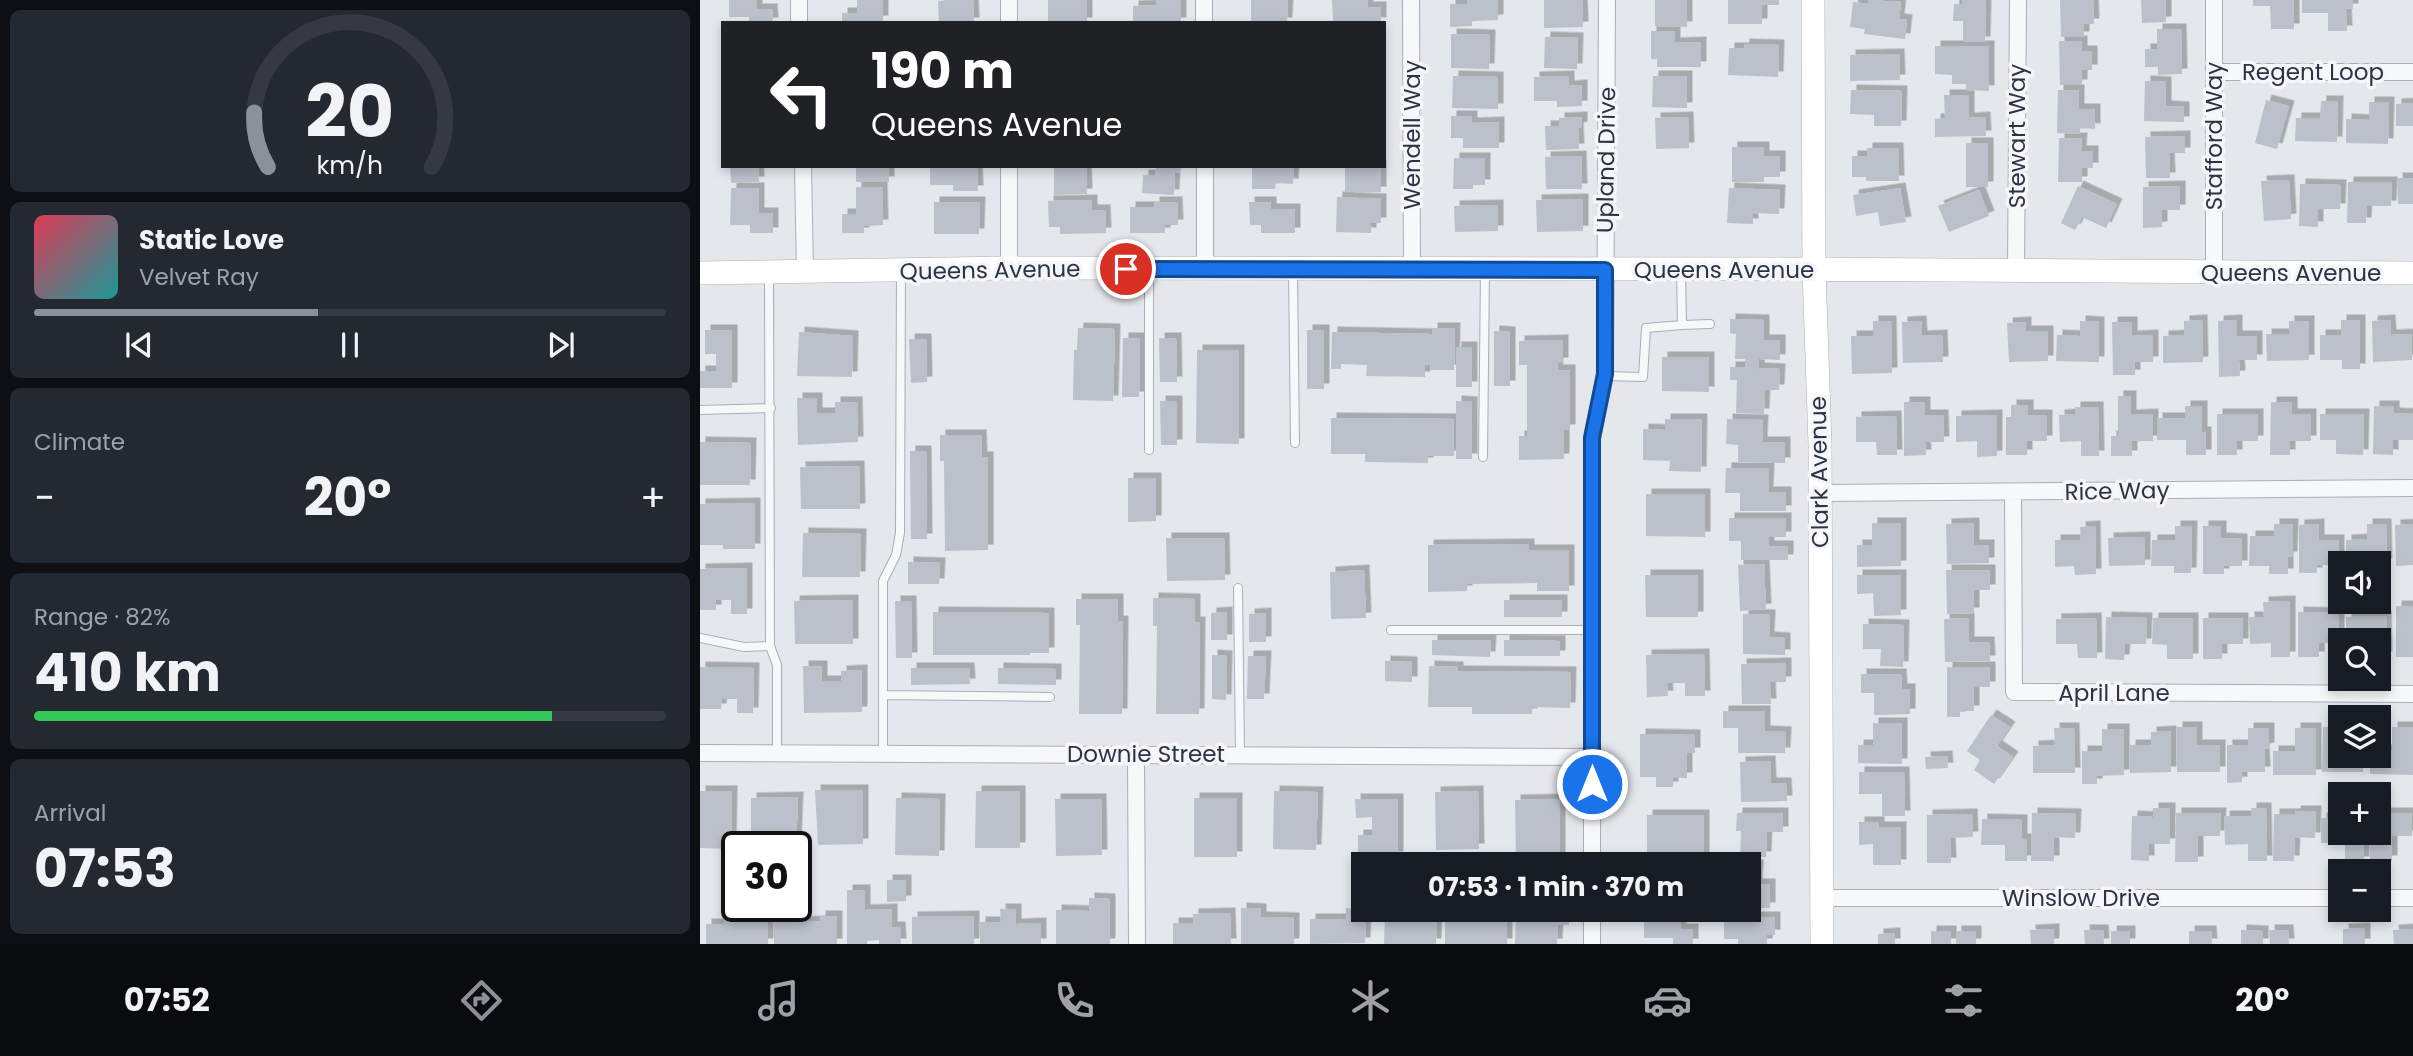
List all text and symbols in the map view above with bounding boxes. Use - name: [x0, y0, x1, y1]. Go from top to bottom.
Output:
- text: 190 m: [871, 37, 1014, 105]
- icon: left: [756, 49, 847, 140]
- street label: Regent Loop: [2242, 56, 2384, 88]
- street label: Wendell Way: [1396, 60, 1428, 210]
- text: 20: [305, 61, 395, 162]
- street label: Stafford Way: [2198, 62, 2230, 210]
- street label: Stewart Way: [2001, 64, 2033, 208]
- street label: Upland Drive: [1589, 87, 1623, 233]
- text: Queens Avenue: [871, 102, 1122, 147]
- text: km/h: [317, 148, 383, 183]
- text: Static Love: [139, 222, 284, 258]
- pin: [1096, 239, 1156, 299]
- icon: arrive: [1107, 250, 1145, 288]
- street label: Queens Avenue: [899, 252, 1081, 288]
- street label: Queens Avenue: [1634, 254, 1814, 286]
- street label: Queens Avenue: [2201, 257, 2381, 289]
- text: Velvet Ray: [139, 261, 259, 293]
- icon: previous: [120, 326, 158, 364]
- icon: pause: [331, 326, 369, 364]
- icon: next: [542, 326, 580, 364]
- street label: Clark Avenue: [1802, 396, 1836, 548]
- text: Climate: [34, 426, 125, 458]
- text: 20°: [304, 461, 391, 534]
- text: −: [34, 471, 55, 524]
- text: +: [640, 471, 666, 524]
- street label: Rice Way: [2064, 474, 2170, 508]
- map controls: [2328, 551, 2391, 922]
- button: sound: [2328, 551, 2391, 614]
- text: Range · 82%: [34, 601, 170, 633]
- button: search: [2328, 628, 2391, 691]
- text: 410 km: [34, 636, 221, 709]
- street label: April Lane: [2058, 677, 2170, 709]
- button: layers: [2328, 705, 2391, 768]
- street label: Downie Street: [1067, 738, 1225, 770]
- position arrow: [1555, 747, 1629, 821]
- button: +: [2328, 782, 2391, 845]
- text: Arrival: [34, 797, 106, 829]
- speed limit sign: 30: [721, 831, 812, 922]
- text: 07:53: [34, 832, 176, 905]
- button: −: [2328, 859, 2391, 922]
- text: 07:53 · 1 min · 370 m: [1428, 869, 1684, 905]
- street label: Winslow Drive: [2002, 882, 2160, 914]
- icon: directions: [457, 976, 506, 1025]
- icon: music: [754, 976, 803, 1025]
- icon: phone: [1050, 976, 1099, 1025]
- icon: climate: [1346, 976, 1395, 1025]
- icon: car: [1643, 976, 1692, 1025]
- icon: filters: [1939, 976, 1988, 1025]
- text: 07:52: [124, 977, 210, 1022]
- text: 20°: [2235, 977, 2289, 1022]

